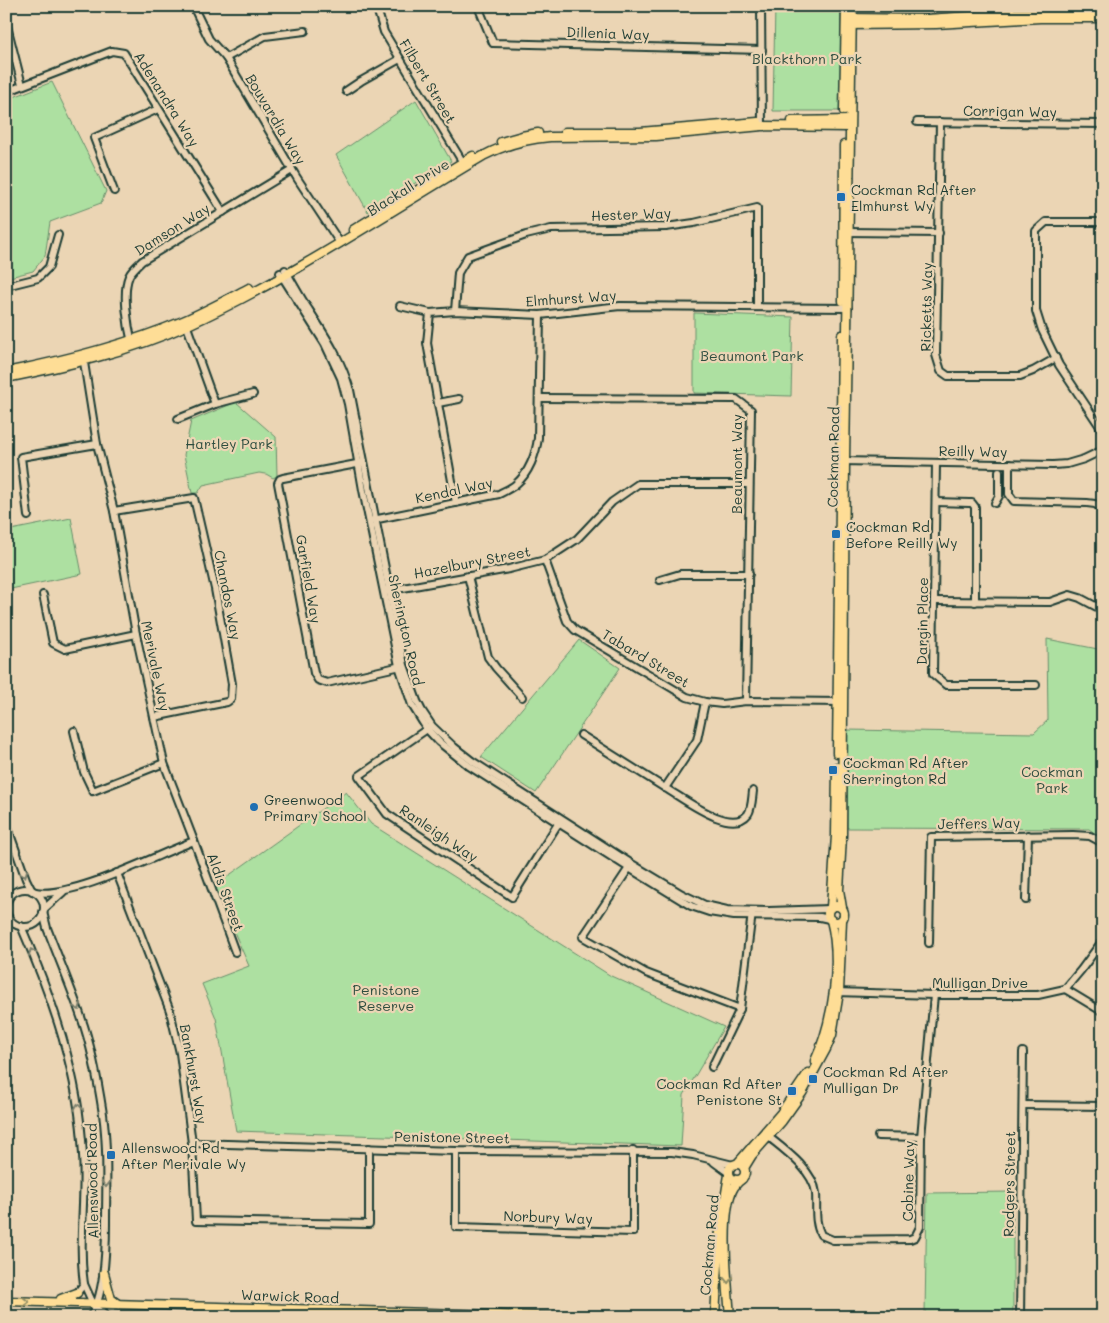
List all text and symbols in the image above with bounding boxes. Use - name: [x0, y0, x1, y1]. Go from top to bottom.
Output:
- street label: Dillenia Way: [566, 22, 650, 44]
- street label: Filbert Street: [395, 35, 461, 127]
- street label: Adenandra Way: [130, 48, 204, 150]
- park label: Blackthorn Park: [752, 49, 862, 68]
- street label: Bouvardia Way: [241, 70, 311, 168]
- street label: Corrigan Way: [963, 101, 1057, 121]
- street label: Blackall Drive: [363, 154, 453, 220]
- place label: Cockman Rd After Elmhurst Wy: [851, 180, 976, 215]
- marker: Cockman Rd After Elmhurst Wy: [835, 191, 847, 203]
- street label: Damson Way: [131, 198, 213, 260]
- street label: Hester Way: [591, 203, 671, 225]
- street label: Ricketts Way: [916, 262, 936, 352]
- street label: Elmhurst Way: [525, 285, 617, 311]
- park label: Beaumont Park: [700, 346, 804, 365]
- street label: Cockman Road: [823, 406, 843, 508]
- street label: Beaumont Way: [727, 414, 746, 514]
- park label: Hartley Park: [185, 434, 273, 453]
- street label: Reilly Way: [938, 441, 1008, 461]
- street label: Kendal Way: [413, 473, 495, 507]
- place label: Cockman Rd Before Reilly Wy: [846, 517, 958, 552]
- marker: Cockman Rd Before Reilly Wy: [830, 528, 842, 540]
- street label: Garfield Way: [292, 533, 326, 625]
- street label: Hazelbury Street: [412, 541, 532, 583]
- street label: Chandos Way: [210, 548, 246, 642]
- street label: Sherington Road: [384, 573, 428, 687]
- street label: Dargin Place: [912, 577, 932, 665]
- street label: Merivale Way: [137, 619, 175, 713]
- street label: Tabard Street: [599, 624, 693, 692]
- place label: Cockman Rd After Sherrington Rd: [843, 753, 968, 788]
- park label: Cockman Park: [1021, 762, 1083, 797]
- marker: Cockman Rd After Sherrington Rd: [827, 764, 839, 776]
- place label: Greenwood Primary School: [264, 790, 367, 825]
- street label: Ranleigh Way: [396, 800, 482, 866]
- marker: Greenwood Primary School: [248, 801, 260, 813]
- street label: Jeffers Way: [938, 813, 1020, 833]
- street label: Aldis Street: [203, 850, 249, 934]
- one-way arrow: [18, 869, 28, 878]
- one-way arrow: [27, 948, 38, 957]
- street label: Mulligan Drive: [932, 973, 1028, 992]
- park label: Penistone Reserve: [353, 980, 419, 1015]
- one-way arrow: [71, 1002, 82, 1011]
- street label: Bankhurst Way: [176, 1023, 212, 1125]
- place label: Cockman Rd After Mulligan Dr: [823, 1062, 948, 1097]
- marker: Cockman Rd After Mulligan Dr: [807, 1073, 819, 1085]
- place label: Cockman Rd After Penistone St: [657, 1074, 782, 1109]
- marker: Cockman Rd After Penistone St: [786, 1085, 798, 1097]
- one-way arrow: [73, 1103, 84, 1111]
- street label: Allenswood Road: [81, 1123, 103, 1239]
- street label: Penistone Street: [394, 1126, 510, 1148]
- street label: Rodgers Street: [999, 1131, 1019, 1237]
- place label: Allenswood Rd After Merivale Wy: [121, 1138, 246, 1173]
- street label: Cobine Way: [898, 1140, 918, 1222]
- marker: Allenswood Rd After Merivale Wy: [105, 1149, 117, 1161]
- one-way arrow: [101, 1180, 111, 1188]
- street label: Cockman Road: [695, 1194, 723, 1296]
- street label: Norbury Way: [503, 1206, 593, 1228]
- one-way arrow: [722, 1277, 733, 1285]
- street label: Warwick Road: [241, 1285, 340, 1307]
- one-way arrow: [22, 1296, 30, 1307]

